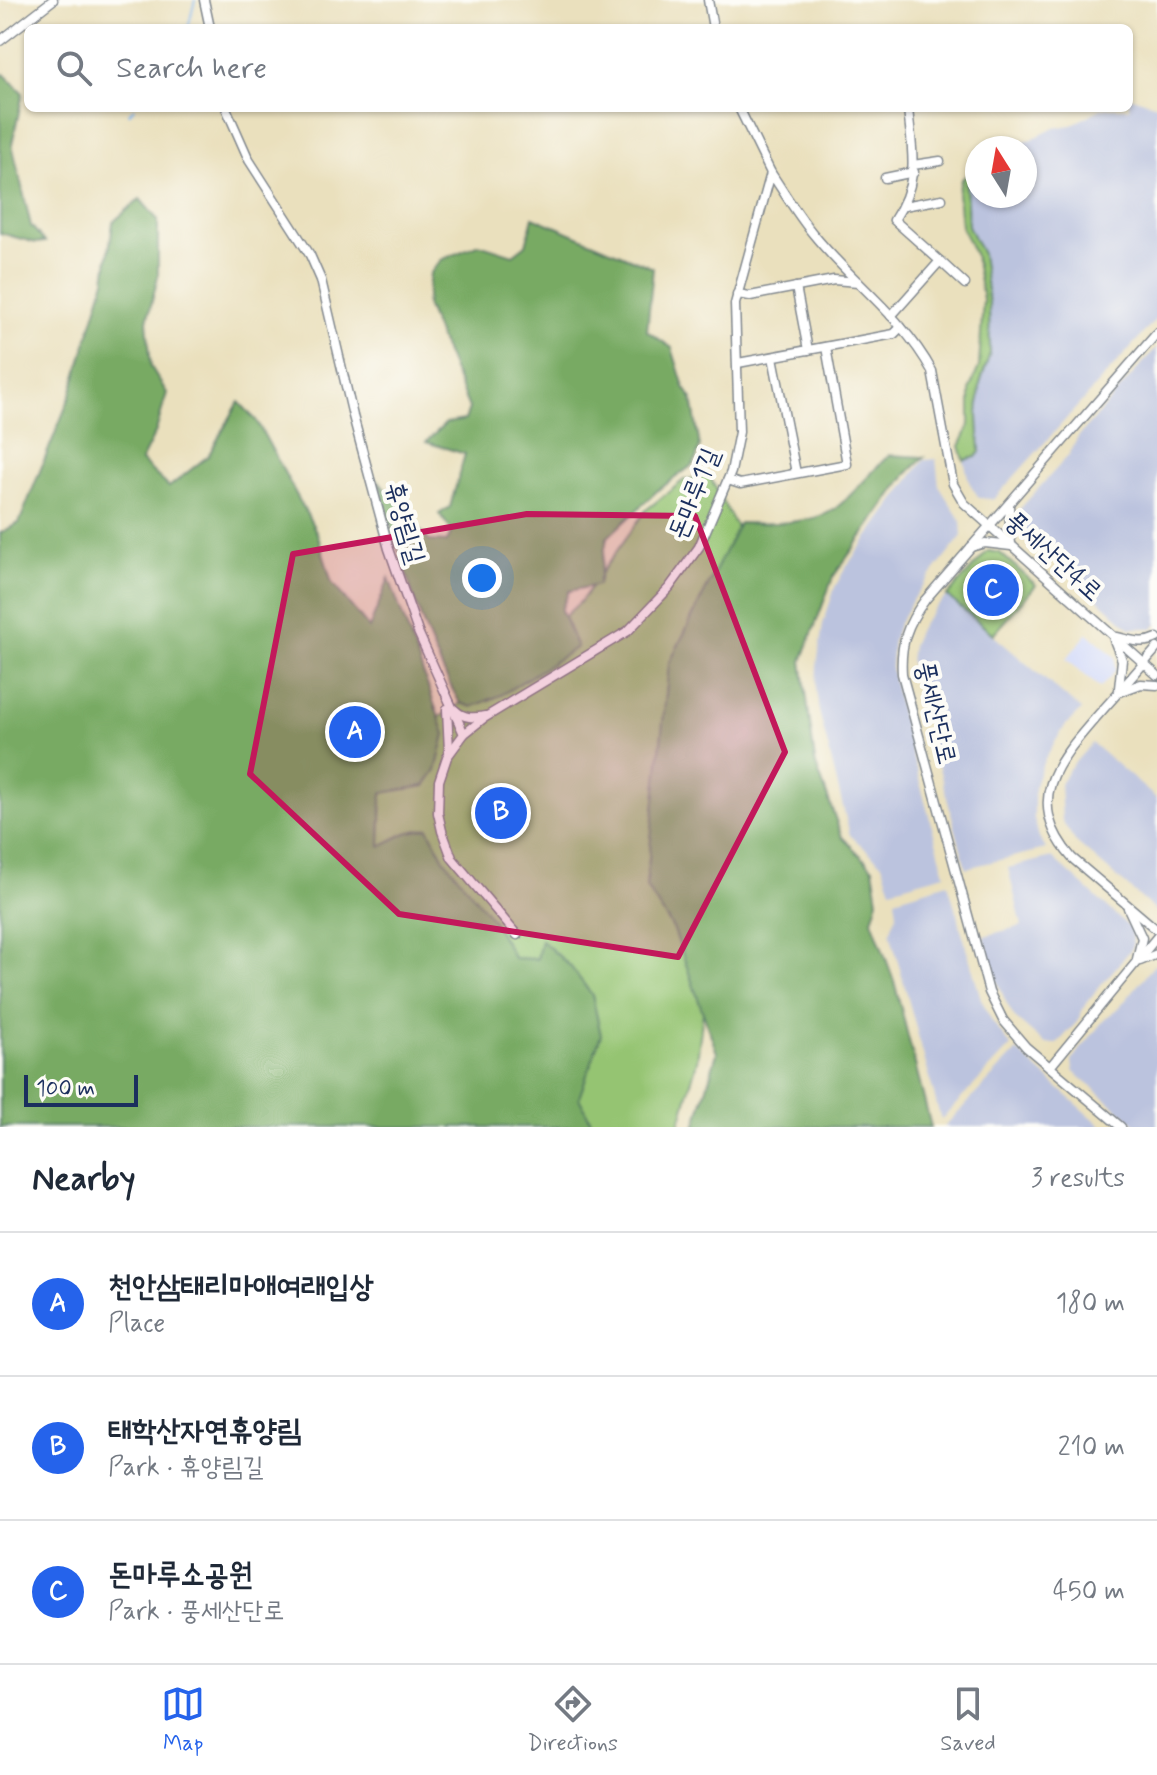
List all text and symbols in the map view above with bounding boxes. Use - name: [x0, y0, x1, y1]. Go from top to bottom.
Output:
- search box: [24, 24, 1133, 112]
- icon: search: [52, 46, 96, 90]
- text: Search here: [116, 49, 267, 88]
- north arrow: [965, 136, 1037, 208]
- street label: 돈마루1길: [661, 443, 729, 545]
- street label: 휴양림길: [376, 478, 432, 568]
- street label: 풍세산단4로: [997, 504, 1109, 610]
- your location: [462, 558, 502, 598]
- pin: C: [967, 560, 1019, 620]
- street label: 풍세산단로: [907, 658, 963, 768]
- pin: A: [329, 702, 381, 762]
- pin: B: [475, 783, 527, 843]
- scale bar: [24, 1071, 138, 1107]
- text: 100 m: [36, 1075, 95, 1103]
- text: Nearby: [32, 1157, 136, 1202]
- text: 3 results: [1031, 1162, 1125, 1196]
- text: 천안삼태리마애여래입상: [108, 1268, 374, 1307]
- text: A: [49, 1287, 67, 1321]
- text: 180 m: [1056, 1287, 1125, 1321]
- text: Place: [108, 1307, 165, 1341]
- text: 태학산자연휴양림: [108, 1412, 301, 1451]
- text: B: [50, 1431, 66, 1465]
- text: 210 m: [1058, 1431, 1125, 1465]
- text: Park · 휴양림길: [108, 1451, 263, 1485]
- text: 돈마루소공원: [108, 1556, 253, 1595]
- text: C: [49, 1575, 67, 1609]
- text: 450 m: [1053, 1575, 1125, 1609]
- text: Park · 풍세산단로: [108, 1595, 284, 1629]
- tab: Map: [161, 1682, 205, 1758]
- tab: Directions: [527, 1682, 618, 1758]
- tab: Saved: [940, 1682, 996, 1758]

